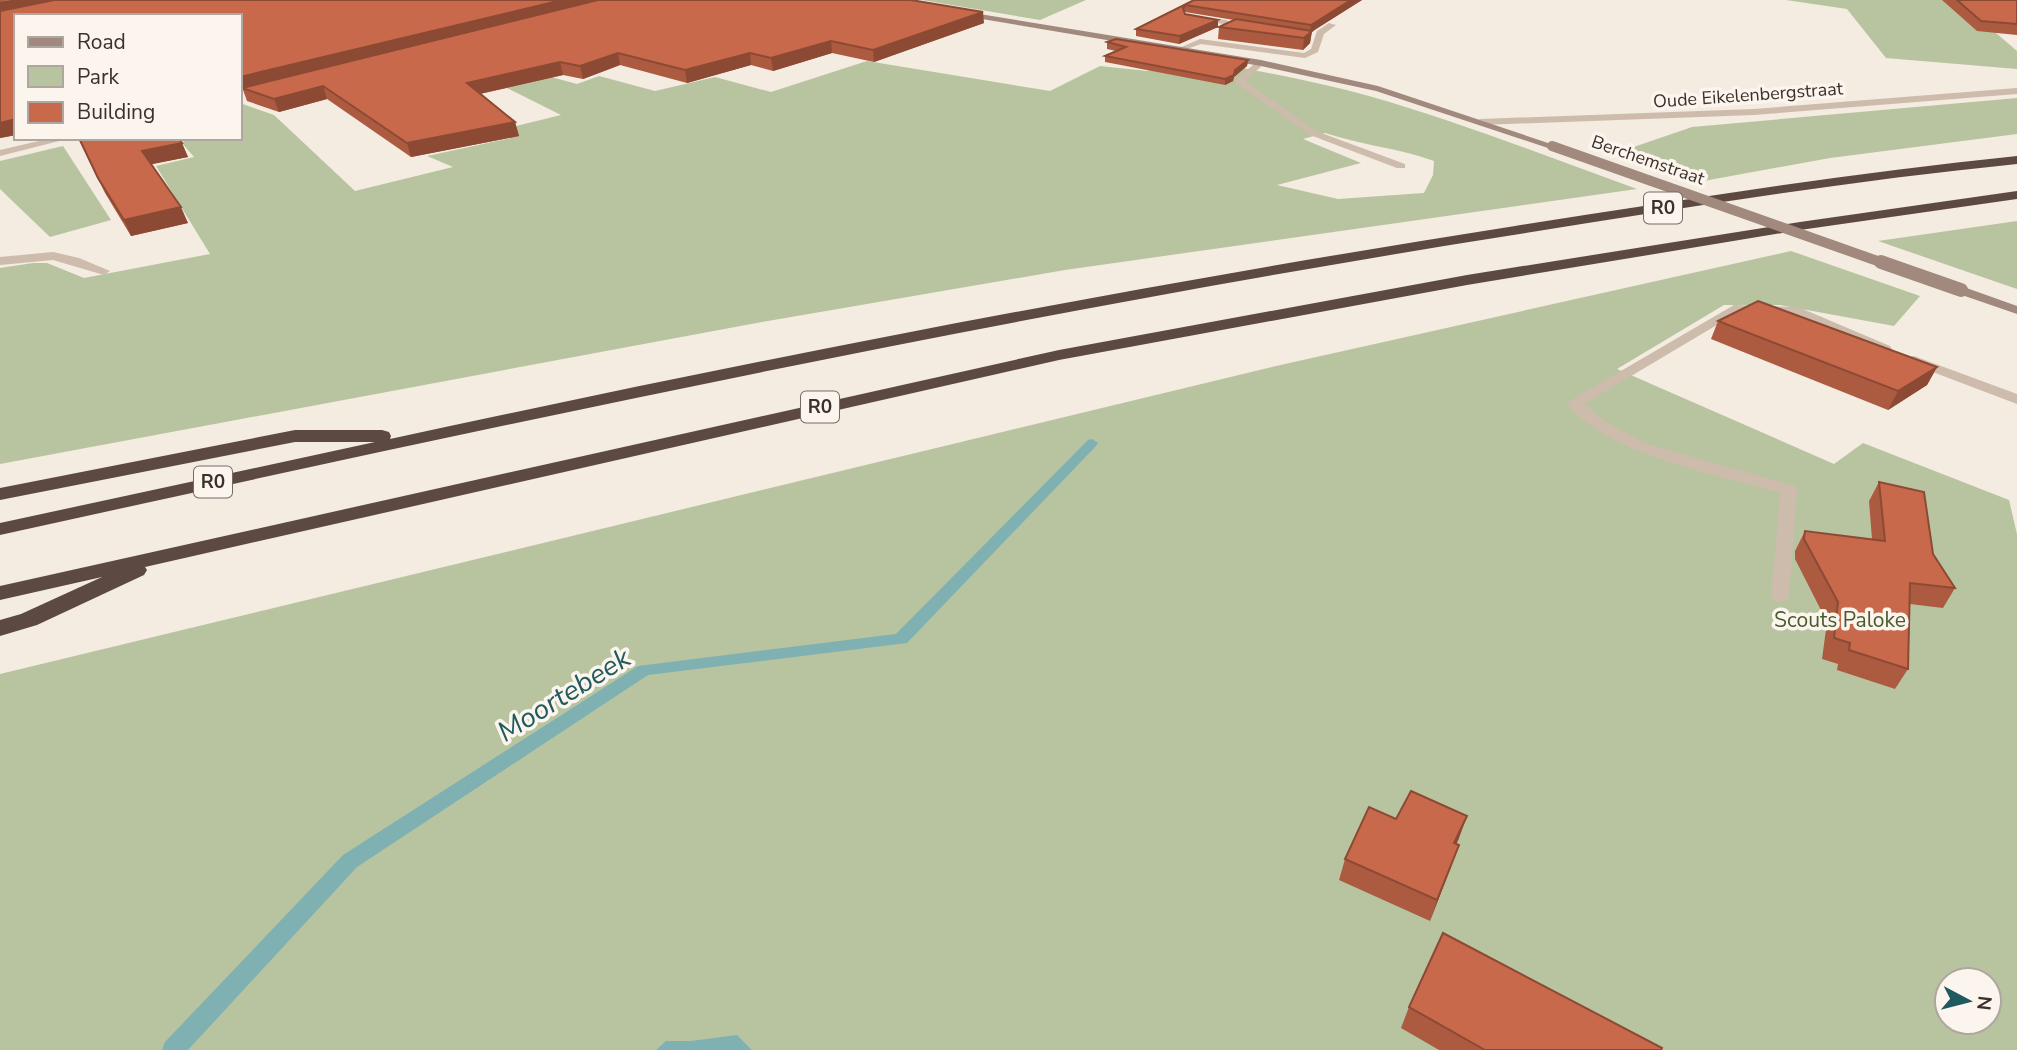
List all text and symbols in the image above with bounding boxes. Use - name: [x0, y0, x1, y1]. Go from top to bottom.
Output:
- legend: [14, 14, 242, 140]
- text: Road: [77, 28, 126, 56]
- text: Park: [77, 63, 119, 91]
- street label: Oude Eikelenbergstraat: [1652, 76, 1844, 114]
- text: Building: [77, 98, 155, 126]
- street label: Berchemstraat: [1588, 129, 1708, 191]
- road number: R0: [1644, 192, 1682, 224]
- road number: R0: [801, 392, 839, 422]
- road number: R0: [194, 467, 232, 498]
- park label: Scouts Paloke: [1774, 606, 1906, 634]
- water label: Moortebeek: [490, 638, 639, 751]
- north arrow: [1933, 966, 2003, 1036]
- text: N: [1970, 994, 1998, 1012]

